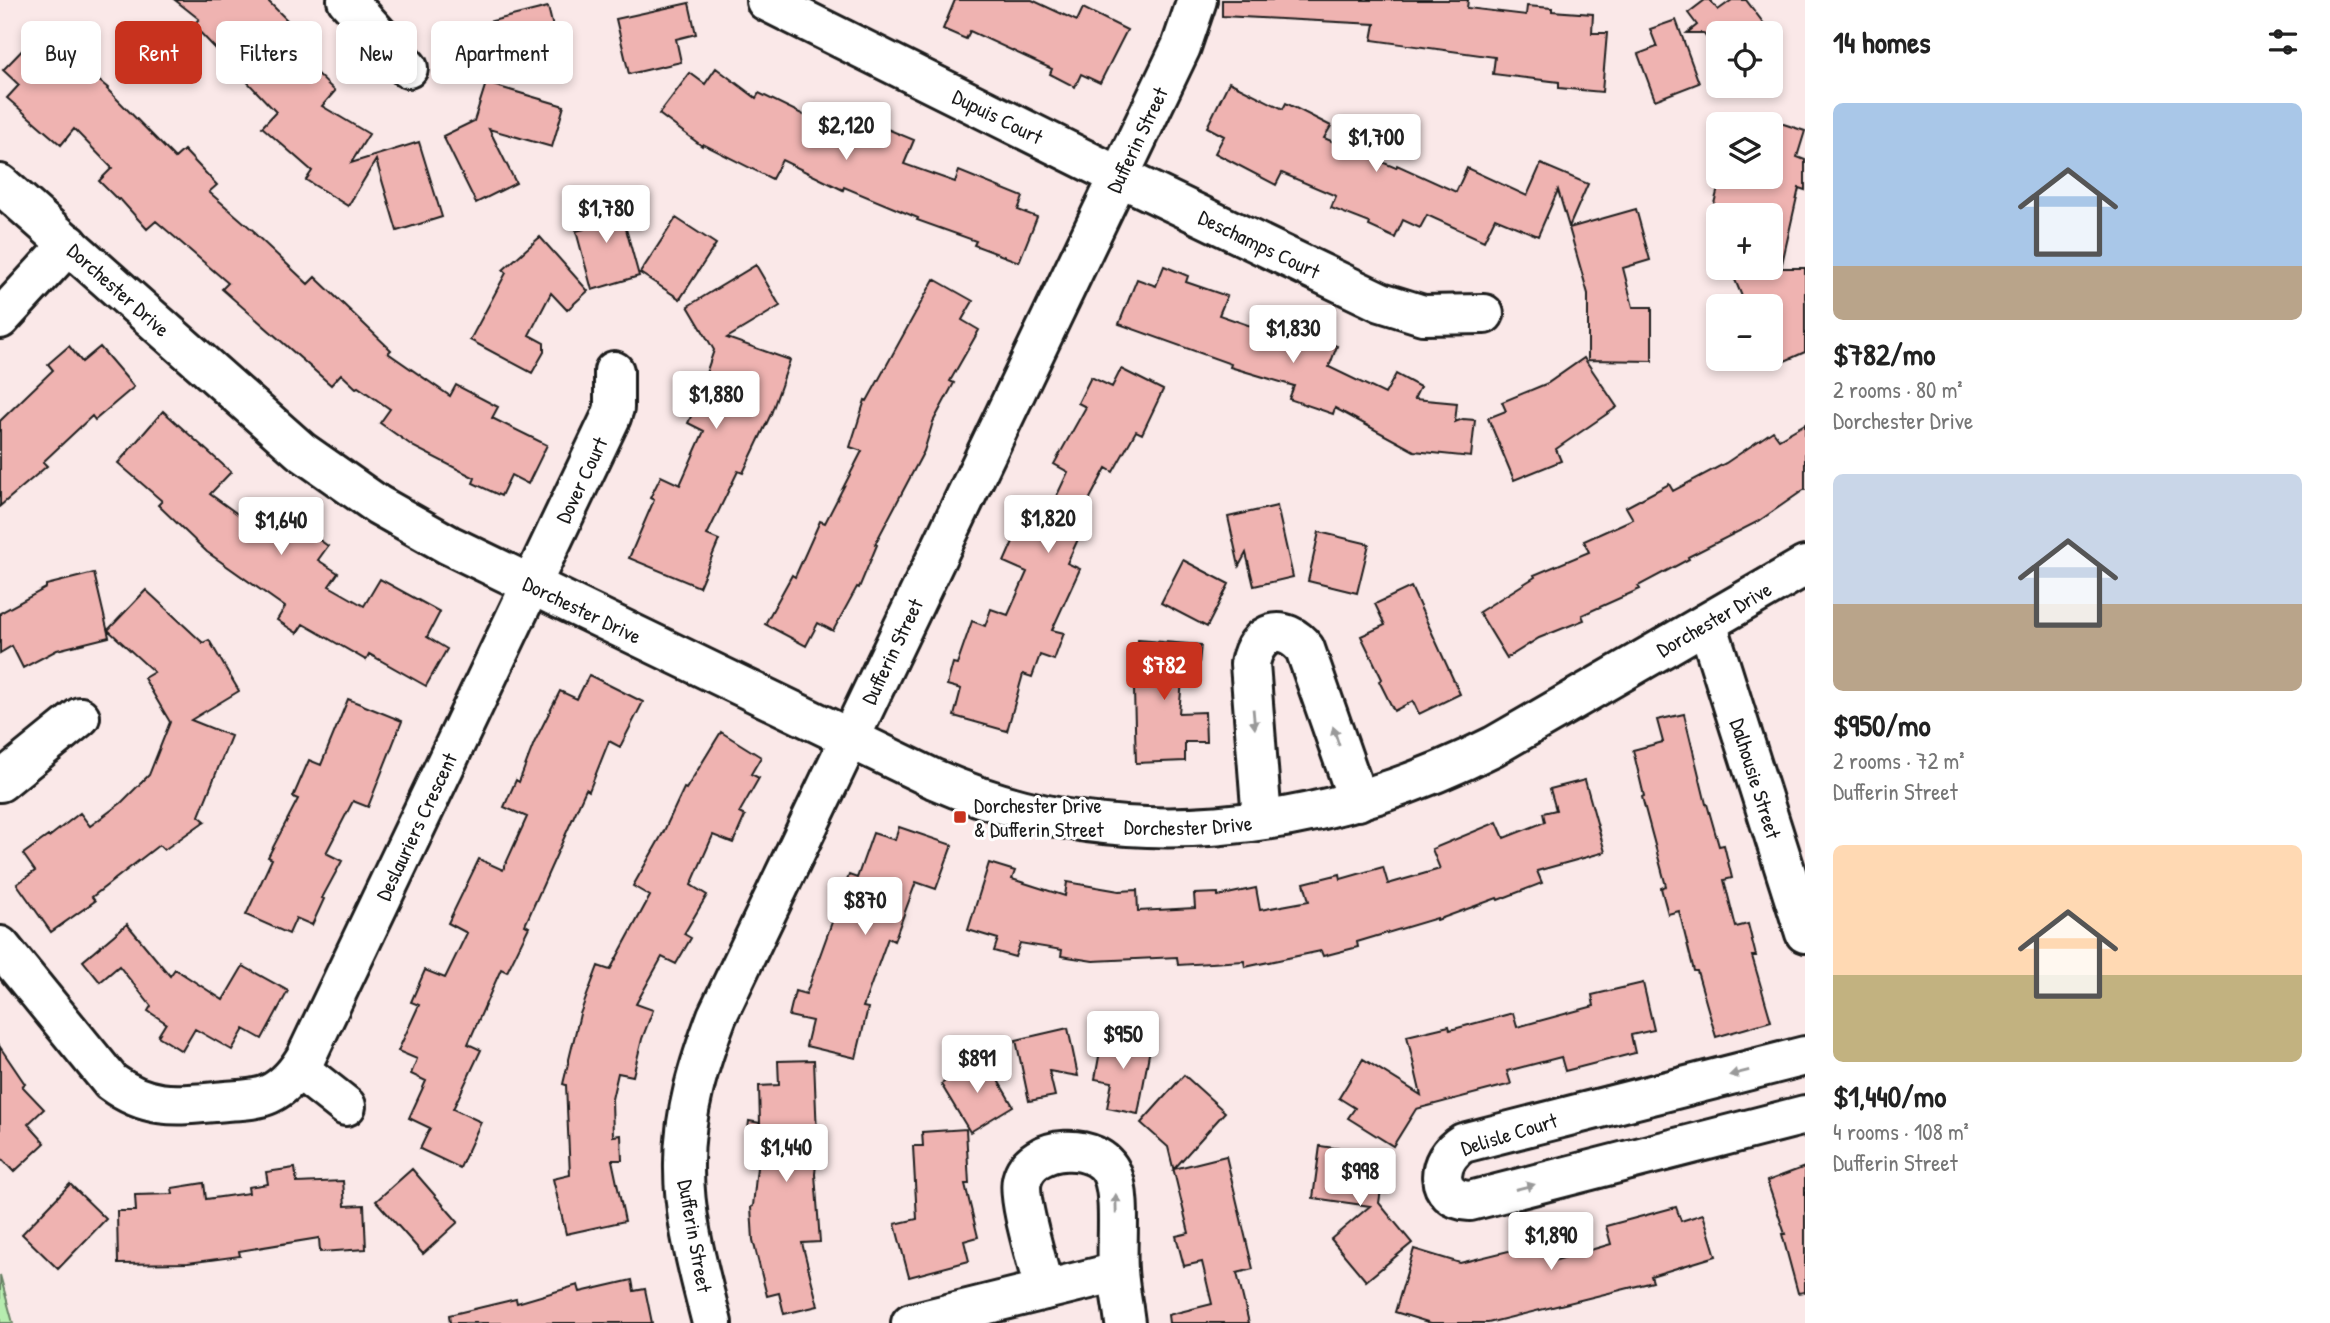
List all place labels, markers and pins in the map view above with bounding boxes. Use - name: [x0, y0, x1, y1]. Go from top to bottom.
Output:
- pin: $2,120: [789, 102, 903, 162]
- pin: $1,700: [1319, 114, 1433, 174]
- pin: $1,780: [549, 186, 663, 245]
- pin: $1,830: [1236, 306, 1350, 365]
- pin: $1,880: [659, 372, 773, 431]
- pin: $1,820: [991, 496, 1105, 555]
- pin: $1,640: [224, 498, 338, 557]
- pin: $782: [1123, 642, 1205, 702]
- place label: Dorchester Drive & Dufferin Street: [974, 791, 1104, 844]
- marker: Dorchester Drive & Dufferin Street: [952, 809, 968, 825]
- pin: $870: [824, 878, 906, 937]
- pin: $950: [1082, 1012, 1164, 1071]
- pin: $891: [936, 1036, 1018, 1095]
- pin: $1,440: [729, 1124, 843, 1184]
- pin: $998: [1319, 1148, 1401, 1208]
- pin: $1,890: [1494, 1212, 1608, 1272]

